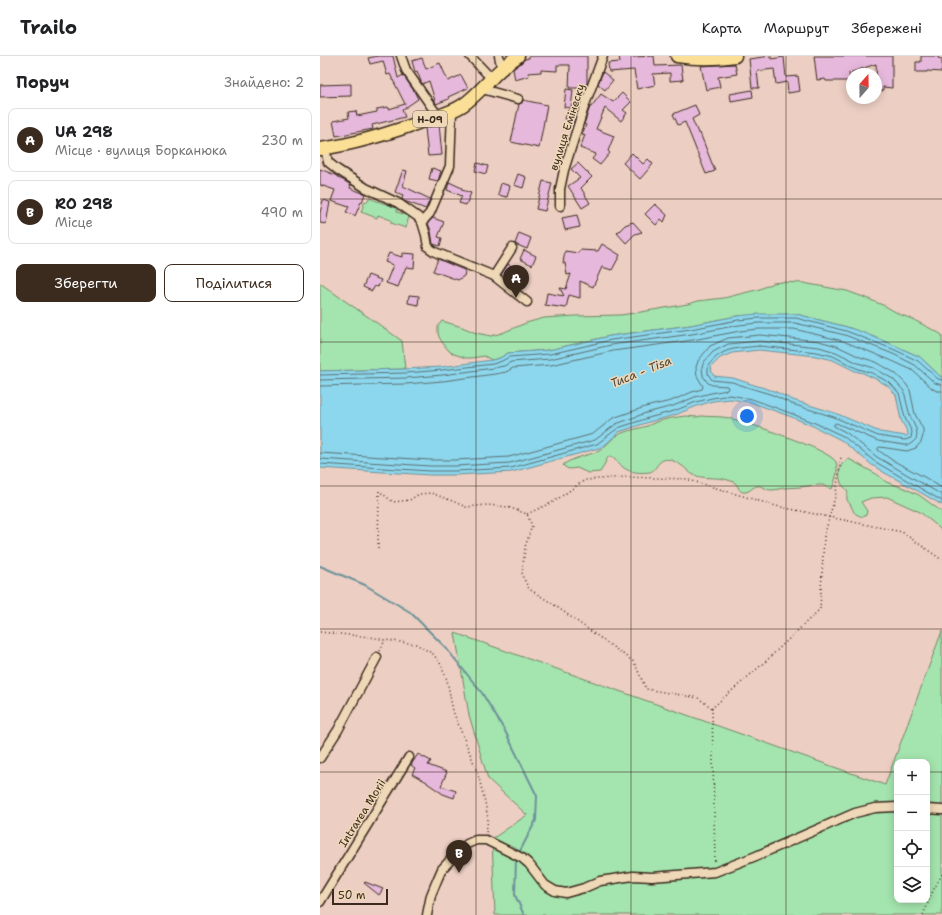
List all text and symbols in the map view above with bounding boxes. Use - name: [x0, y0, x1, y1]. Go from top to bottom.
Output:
- text: Trailo: [20, 15, 77, 40]
- text: Карта: [702, 19, 742, 37]
- text: Маршрут: [764, 19, 829, 37]
- text: Збережені: [851, 19, 922, 37]
- north arrow: [846, 68, 882, 104]
- text: Поруч: [16, 71, 69, 93]
- text: Знайдено: 2: [224, 74, 304, 91]
- street label: вулиця Емінеску: [546, 82, 589, 172]
- road number: Н-09: [413, 111, 447, 127]
- text: UA 298: [55, 122, 113, 142]
- text: A: [25, 132, 35, 149]
- text: 230 m: [261, 132, 303, 149]
- text: Місце · вулиця Борканюка: [55, 142, 227, 159]
- text: RO 298: [55, 194, 113, 214]
- text: B: [26, 204, 34, 221]
- text: 490 m: [261, 204, 303, 221]
- text: Місце: [55, 214, 93, 231]
- button: Зберегти: [16, 264, 156, 302]
- button: Поділитися: [164, 264, 304, 302]
- pin: A: [503, 265, 529, 298]
- water label: Тиса - Tisa: [608, 352, 674, 392]
- your location: [737, 406, 757, 426]
- map controls: [894, 759, 930, 903]
- button: +: [894, 759, 930, 795]
- street label: Intrarea Morii: [335, 776, 389, 850]
- button: −: [894, 795, 930, 831]
- button: locate: [894, 831, 930, 867]
- pin: B: [446, 840, 472, 873]
- button: layers: [894, 867, 930, 903]
- scale bar: [332, 887, 388, 906]
- text: 50 m: [338, 888, 366, 903]

